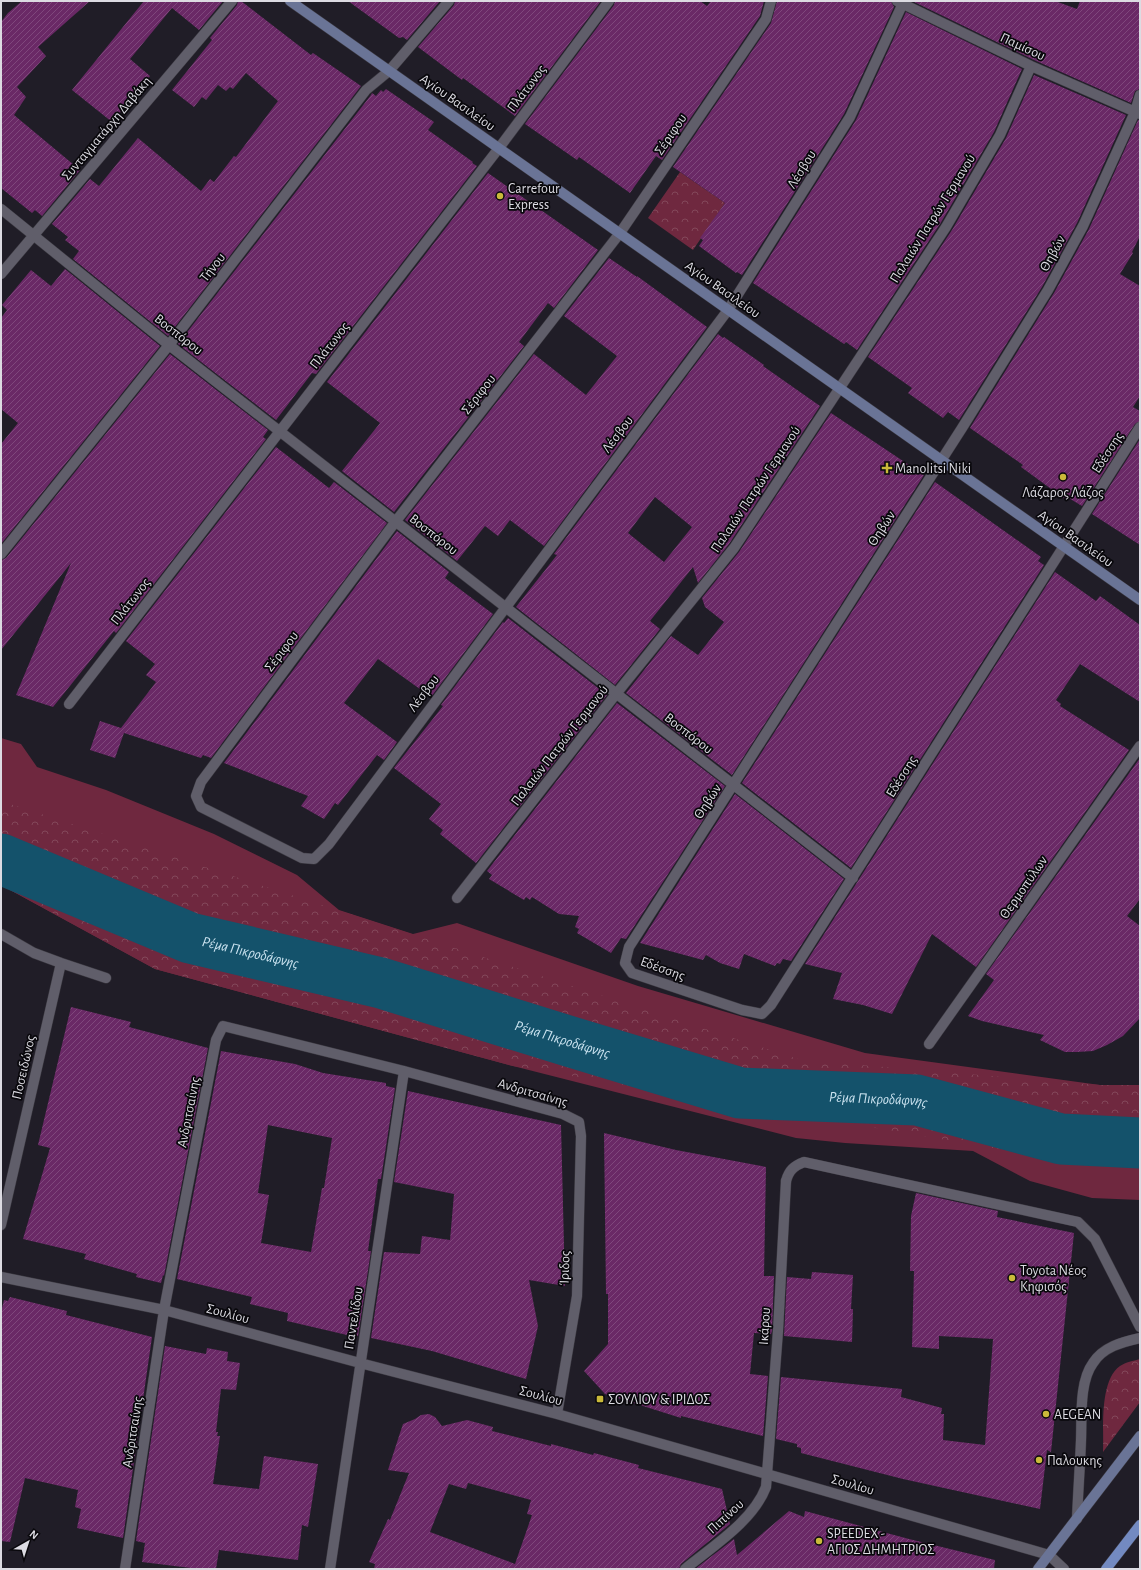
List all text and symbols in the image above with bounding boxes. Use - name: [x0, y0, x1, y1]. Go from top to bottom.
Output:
- street label: Παμίσου: [998, 30, 1047, 63]
- street label: Πλάτωνος: [505, 62, 549, 115]
- street label: Αγίου Βασιλείου: [417, 72, 498, 134]
- street label: Συνταγματάρχη Δαβάκη: [59, 74, 154, 183]
- street label: Σέριφου: [652, 111, 690, 158]
- street label: Λέσβου: [785, 148, 819, 191]
- street label: Παλαιών Πατρών Γερμανού: [887, 152, 978, 285]
- place label: Carrefour Express: [508, 182, 560, 212]
- marker: Carrefour Express: [495, 191, 505, 201]
- street label: Θηβών: [1037, 233, 1068, 274]
- street label: Τήνου: [197, 251, 228, 285]
- street label: Αγίου Βασιλείου: [682, 259, 763, 321]
- street label: Βοσπόρου: [152, 312, 205, 358]
- street label: Πλάτωνος: [307, 319, 353, 371]
- street label: Σέριφου: [459, 372, 499, 417]
- street label: Λέσβου: [599, 414, 636, 456]
- street label: Παλαιών Πατρών Γερμανού: [708, 424, 803, 555]
- street label: Εδέσσης: [1089, 429, 1127, 476]
- place label: Manolitsi Niki: [895, 462, 971, 476]
- marker: Manolitsi Niki: [882, 463, 892, 473]
- marker: Λάζαρος Λάζος: [1058, 472, 1068, 482]
- place label: Λάζαρος Λάζος: [1022, 486, 1104, 500]
- street label: Αγίου Βασιλείου: [1035, 508, 1116, 570]
- street label: Θηβών: [865, 509, 898, 548]
- street label: Βοσπόρου: [407, 512, 460, 558]
- street label: Πλάτωνος: [108, 575, 154, 627]
- street label: Σέριφου: [262, 629, 301, 674]
- street label: Λέσβου: [405, 673, 442, 715]
- street label: Παλαιών Πατρών Γερμανού: [508, 683, 611, 809]
- street label: Βοσπόρου: [662, 711, 715, 757]
- street label: Εδέσσης: [884, 753, 920, 800]
- street label: Θηβών: [691, 782, 724, 821]
- street label: Θερμοπύλων: [997, 854, 1050, 921]
- water label: Ρέμα Πικροδάφνης: [201, 934, 301, 972]
- street label: Εδέσσης: [639, 954, 687, 984]
- water label: Ρέμα Πικροδάφνης: [513, 1018, 612, 1061]
- street label: Ποσειδώνος: [10, 1033, 38, 1101]
- street label: Ανδριτσαίνης: [175, 1075, 203, 1149]
- street label: Ανδριτσαίνης: [496, 1076, 570, 1110]
- water label: Ρέμα Πικροδάφνης: [829, 1090, 930, 1111]
- street label: Ίριδος: [557, 1250, 573, 1286]
- place label: Toyota Νέος Κηφισός: [1020, 1264, 1087, 1294]
- marker: Toyota Νέος Κηφισός: [1007, 1273, 1017, 1283]
- street label: Παντελίδου: [342, 1286, 366, 1350]
- street label: Σουλίου: [205, 1302, 251, 1326]
- street label: Ικάρου: [757, 1307, 773, 1345]
- street label: Σουλίου: [518, 1384, 564, 1408]
- place label: ΣΟΥΛΙΟΥ & ΙΡΙΔΟΣ: [608, 1393, 710, 1407]
- marker: ΣΟΥΛΙΟΥ & ΙΡΙΔΟΣ: [595, 1394, 605, 1404]
- street label: Ανδριτσαίνης: [120, 1395, 146, 1469]
- place label: AEGEAN: [1054, 1408, 1101, 1422]
- marker: AEGEAN: [1041, 1409, 1051, 1419]
- place label: Παλουκης: [1047, 1454, 1102, 1468]
- marker: Παλουκης: [1034, 1455, 1044, 1465]
- street label: Σουλίου: [830, 1472, 876, 1498]
- street label: Πιπίνου: [705, 1497, 747, 1537]
- north arrow: [8, 1522, 48, 1562]
- place label: SPEEDEX - ΑΓΙΟΣ ΔΗΜΗΤΡΙΟΣ: [827, 1527, 934, 1557]
- text: N: [28, 1528, 40, 1541]
- marker: SPEEDEX - ΑΓΙΟΣ ΔΗΜΗΤΡΙΟΣ: [814, 1536, 824, 1546]

